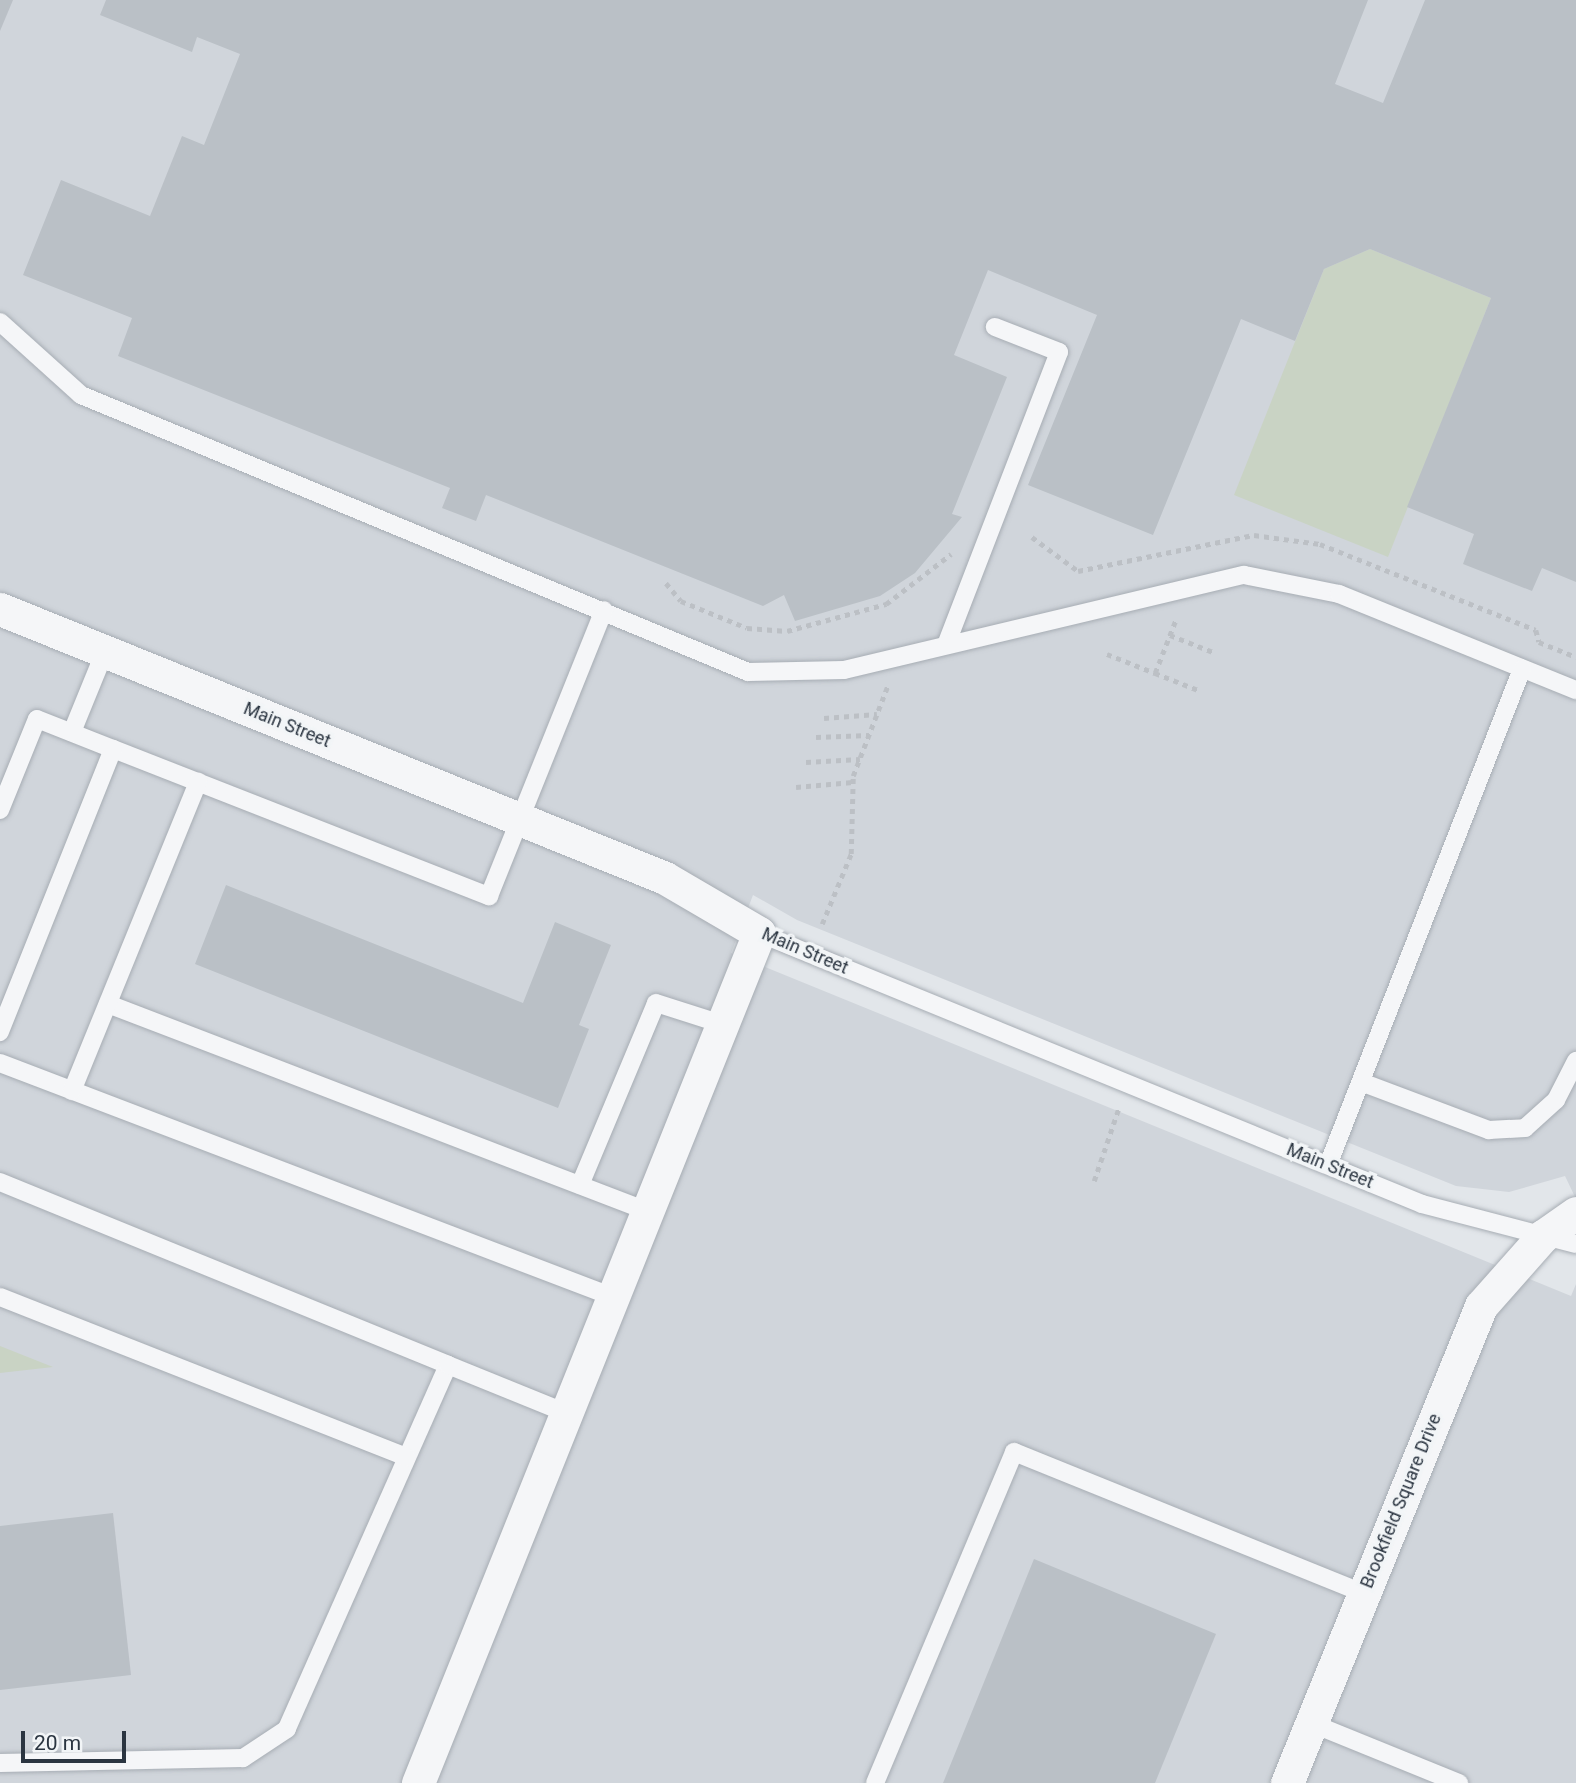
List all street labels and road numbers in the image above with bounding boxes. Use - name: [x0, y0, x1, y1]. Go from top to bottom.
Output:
- street label: Main Street: [240, 698, 334, 752]
- street label: Main Street: [759, 923, 851, 979]
- street label: Main Street: [1283, 1139, 1377, 1193]
- street label: Brookfield Square Drive: [1356, 1411, 1446, 1591]

